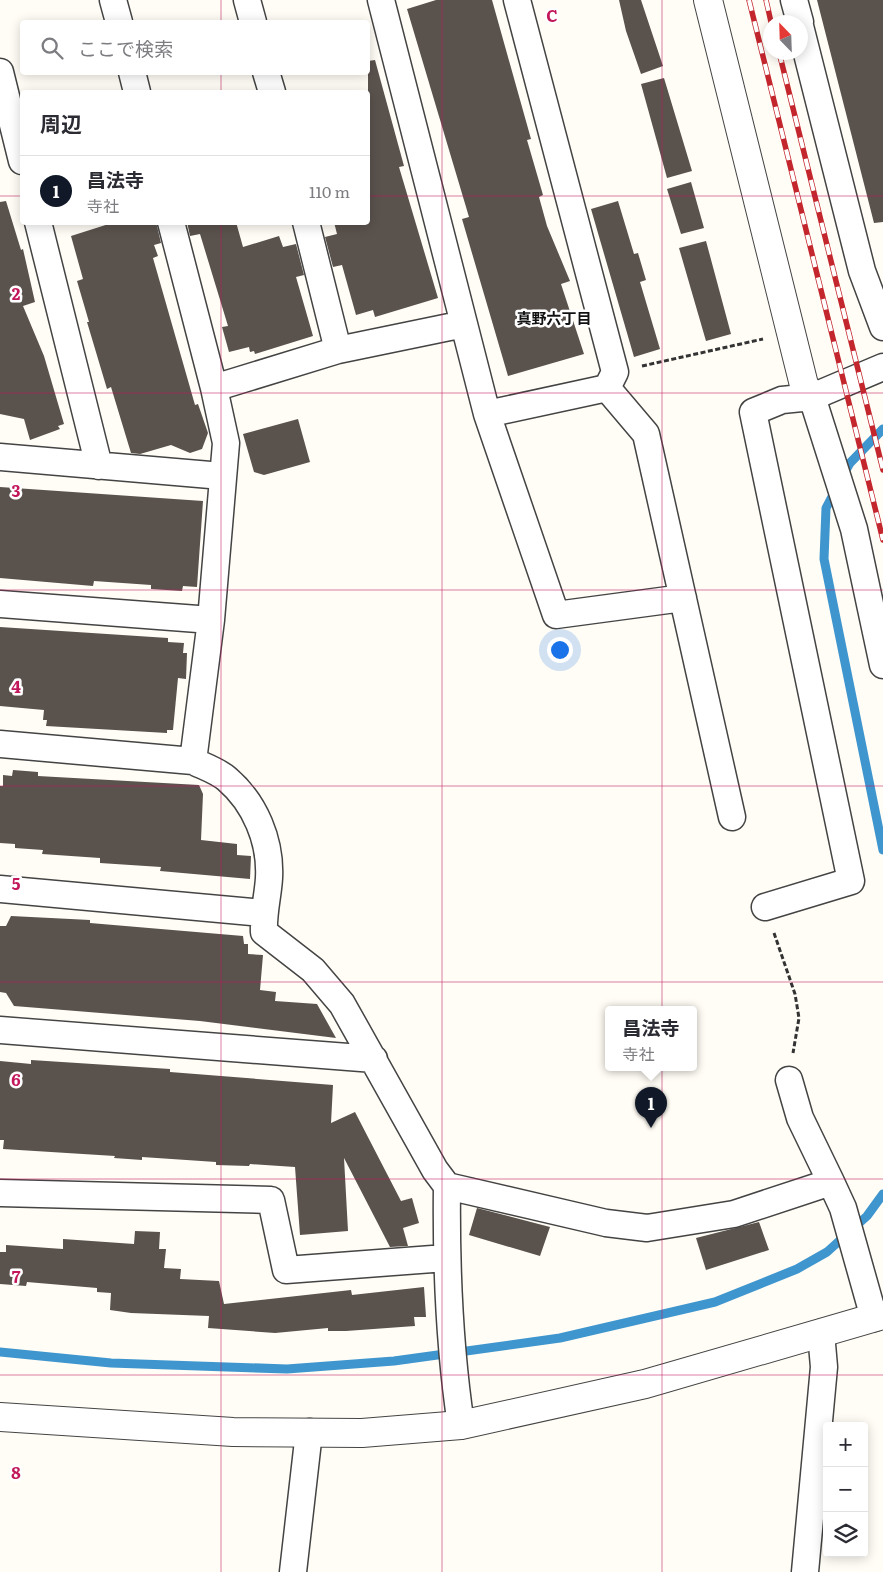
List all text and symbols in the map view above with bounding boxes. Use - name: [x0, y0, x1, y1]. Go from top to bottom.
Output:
- text: C: [546, 3, 558, 27]
- north arrow: [763, 15, 808, 60]
- search box: [20, 20, 370, 75]
- icon: search: [38, 34, 66, 62]
- text: ここで検索: [78, 34, 173, 62]
- text: 周辺: [40, 107, 82, 138]
- text: 昌法寺: [87, 165, 144, 193]
- text: 1: [53, 179, 59, 203]
- text: 110 m: [309, 179, 350, 203]
- text: 寺社: [87, 193, 119, 217]
- text: 2: [12, 281, 21, 305]
- district label: 真野六丁目: [516, 306, 592, 329]
- text: 3: [12, 478, 21, 502]
- your location: [547, 637, 573, 663]
- text: 4: [11, 674, 21, 698]
- text: 5: [12, 871, 21, 895]
- popup: [605, 1006, 697, 1071]
- text: 昌法寺: [622, 1013, 680, 1041]
- text: 寺社: [622, 1041, 655, 1065]
- text: 6: [11, 1067, 21, 1091]
- pin: 1: [635, 1087, 667, 1128]
- text: 7: [12, 1264, 21, 1288]
- map controls: [823, 1422, 868, 1557]
- button: +: [823, 1422, 868, 1467]
- text: 8: [11, 1460, 21, 1484]
- button: −: [823, 1467, 868, 1512]
- button: layers: [823, 1512, 868, 1557]

